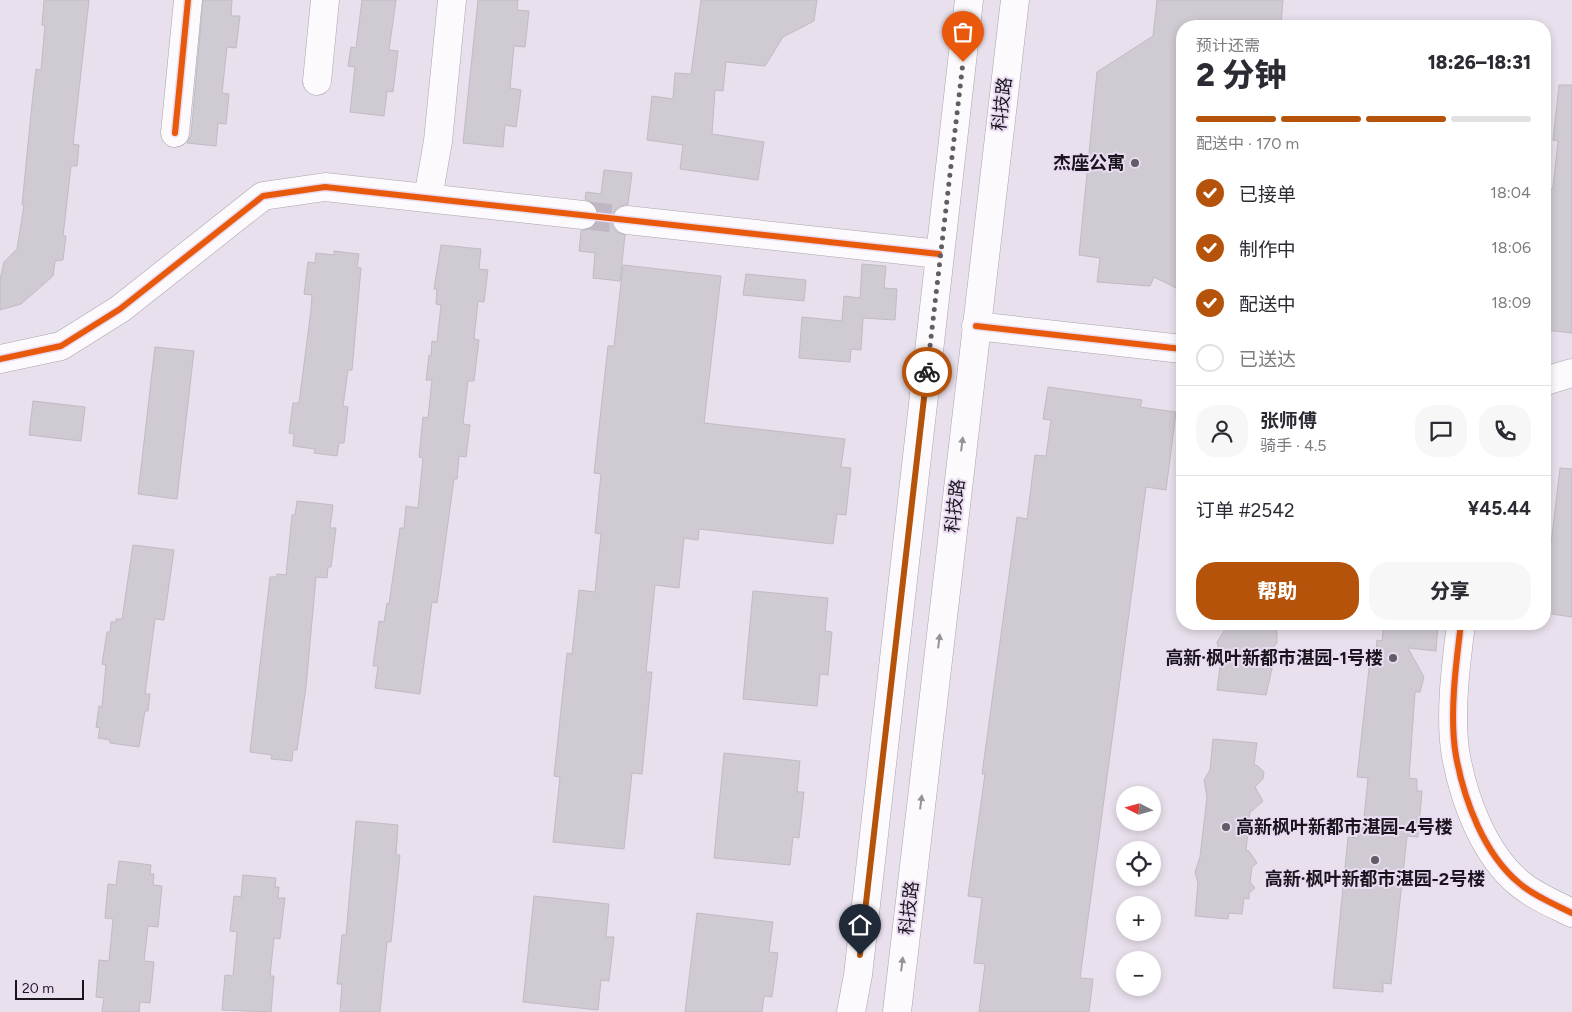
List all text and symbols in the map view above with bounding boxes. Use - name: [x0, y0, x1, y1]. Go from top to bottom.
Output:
- pin: [942, 11, 984, 62]
- icon: bag: [949, 18, 977, 46]
- text: 预计还需: [1196, 36, 1260, 55]
- text: 18:26–18:31: [1428, 51, 1531, 74]
- text: 2 分钟: [1196, 56, 1286, 94]
- street label: 科技路: [988, 76, 1016, 132]
- text: 配送中 · 170 m: [1196, 134, 1299, 153]
- place label: 杰座公寓: [1053, 152, 1125, 174]
- marker: 杰座公寓: [1129, 157, 1141, 169]
- icon: check: [1196, 179, 1224, 207]
- text: 已接单: [1239, 183, 1296, 206]
- text: 18:04: [1490, 183, 1531, 202]
- icon: check: [1196, 234, 1224, 262]
- text: 制作中: [1239, 238, 1296, 261]
- text: 18:06: [1491, 238, 1531, 257]
- icon: check: [1196, 289, 1224, 317]
- text: 配送中: [1239, 293, 1296, 316]
- text: 18:09: [1491, 293, 1531, 312]
- courier: [902, 347, 952, 397]
- text: 已送达: [1239, 348, 1296, 371]
- icon: bike: [913, 358, 941, 386]
- button: person: [1196, 405, 1248, 457]
- button: chat: [1415, 405, 1467, 457]
- button: phone: [1479, 405, 1531, 457]
- text: 张师傅: [1260, 409, 1317, 432]
- one-way arrow: [958, 436, 966, 452]
- text: 骑手 · 4.5: [1260, 436, 1326, 455]
- street label: 科技路: [941, 478, 969, 534]
- text: ¥45.44: [1468, 497, 1531, 520]
- text: 订单 #2542: [1196, 499, 1295, 522]
- button: 帮助: [1196, 562, 1359, 620]
- button: 分享: [1369, 562, 1531, 620]
- one-way arrow: [935, 632, 943, 648]
- place label: 高新·枫叶新都市湛园-1号楼: [1165, 647, 1383, 669]
- marker: 高新·枫叶新都市湛园-1号楼: [1387, 652, 1399, 664]
- north arrow: [1116, 786, 1161, 831]
- map controls: [1116, 786, 1161, 996]
- one-way arrow: [917, 794, 925, 810]
- place label: 高新枫叶新都市湛园-4号楼: [1236, 816, 1453, 838]
- marker: 高新枫叶新都市湛园-4号楼: [1220, 821, 1232, 833]
- button: locate: [1116, 841, 1161, 886]
- marker: 高新·枫叶新都市湛园-2号楼: [1369, 854, 1381, 866]
- place label: 高新·枫叶新都市湛园-2号楼: [1265, 868, 1485, 890]
- street label: 科技路: [895, 880, 923, 936]
- button: +: [1116, 896, 1161, 941]
- pin: [839, 904, 881, 955]
- icon: home: [846, 911, 874, 939]
- button: −: [1116, 951, 1161, 996]
- one-way arrow: [898, 955, 906, 971]
- scale bar: [15, 977, 84, 1000]
- text: 20 m: [22, 980, 54, 997]

